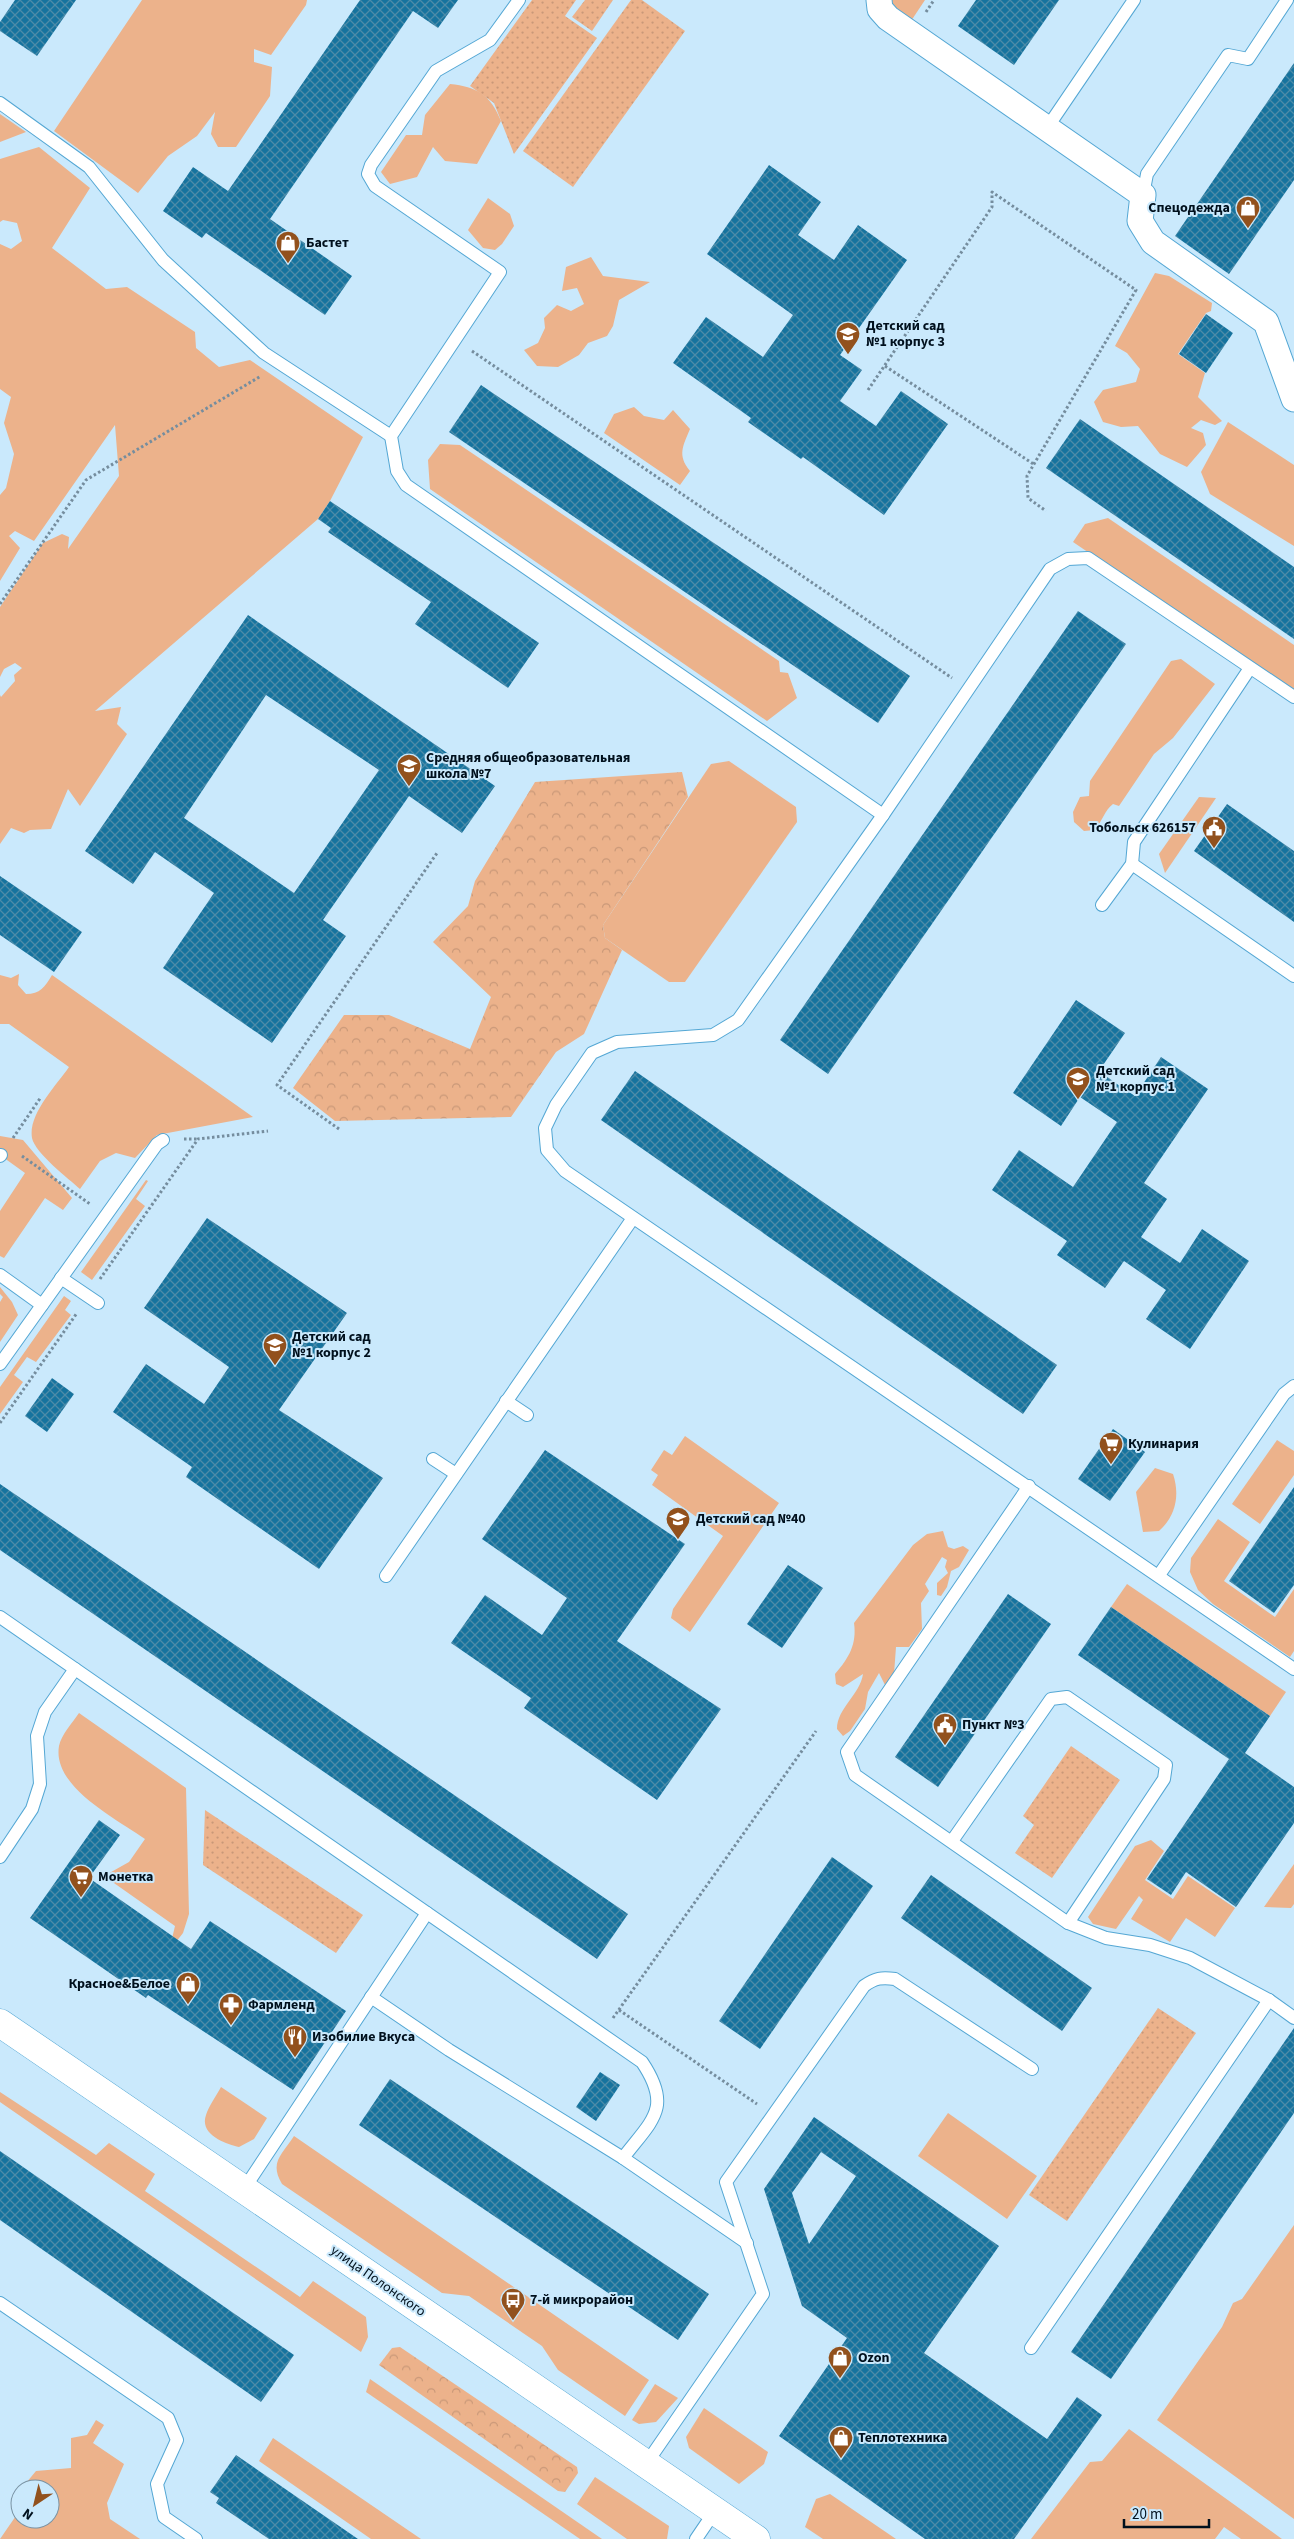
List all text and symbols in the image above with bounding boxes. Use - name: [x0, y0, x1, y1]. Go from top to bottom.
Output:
- shop icon: Спецодежда: [1235, 195, 1261, 229]
- place label: Спецодежда: [1148, 198, 1230, 218]
- shop icon: Бастет: [275, 230, 301, 264]
- place label: Бастет: [306, 233, 349, 253]
- place label: Детский сад №1 корпус 3: [866, 316, 945, 352]
- school or university icon: Детский сад №1 корпус 3: [835, 321, 861, 355]
- place label: Средняя общеобразовательная школа №7: [426, 748, 630, 784]
- school or university icon: Средняя общеобразовательная школа №7: [396, 753, 422, 787]
- public building icon: Тобольск 626157: [1201, 815, 1227, 849]
- place label: Тобольск 626157: [1089, 818, 1196, 838]
- place label: Детский сад №1 корпус 1: [1096, 1061, 1175, 1097]
- school or university icon: Детский сад №1 корпус 1: [1065, 1066, 1091, 1100]
- place label: Детский сад №1 корпус 2: [292, 1327, 371, 1363]
- school or university icon: Детский сад №1 корпус 2: [262, 1332, 288, 1366]
- supermarket icon: Кулинария: [1098, 1431, 1124, 1465]
- place label: Кулинария: [1128, 1434, 1199, 1454]
- school or university icon: Детский сад №40: [665, 1506, 691, 1540]
- place label: Детский сад №40: [696, 1509, 806, 1529]
- public building icon: Пункт №3: [932, 1712, 958, 1746]
- place label: Пункт №3: [962, 1715, 1025, 1735]
- supermarket icon: Монетка: [68, 1864, 94, 1898]
- place label: Монетка: [98, 1867, 154, 1887]
- shop icon: Красное&Белое: [175, 1971, 201, 2005]
- place label: Красное&Белое: [68, 1974, 170, 1994]
- pharmacy icon: Фармленд: [218, 1992, 244, 2026]
- place label: Фармленд: [248, 1995, 315, 2015]
- restaurant icon: Изобилие Вкуса: [282, 2024, 308, 2058]
- place label: Изобилие Вкуса: [312, 2027, 415, 2047]
- street label: улица Полонского: [326, 2241, 430, 2321]
- bus stop icon: 7-й микрорайон: [500, 2287, 526, 2321]
- place label: 7-й микрорайон: [530, 2290, 633, 2310]
- shop icon: Ozon: [827, 2345, 853, 2379]
- place label: Ozon: [858, 2348, 889, 2368]
- shop icon: Теплотехника: [828, 2425, 854, 2459]
- place label: Теплотехника: [858, 2428, 948, 2448]
- north arrow: [10, 2479, 60, 2529]
- scale bar: [1124, 2496, 1209, 2528]
- text: N: [19, 2503, 38, 2525]
- text: 20 m: [1132, 2504, 1162, 2525]

